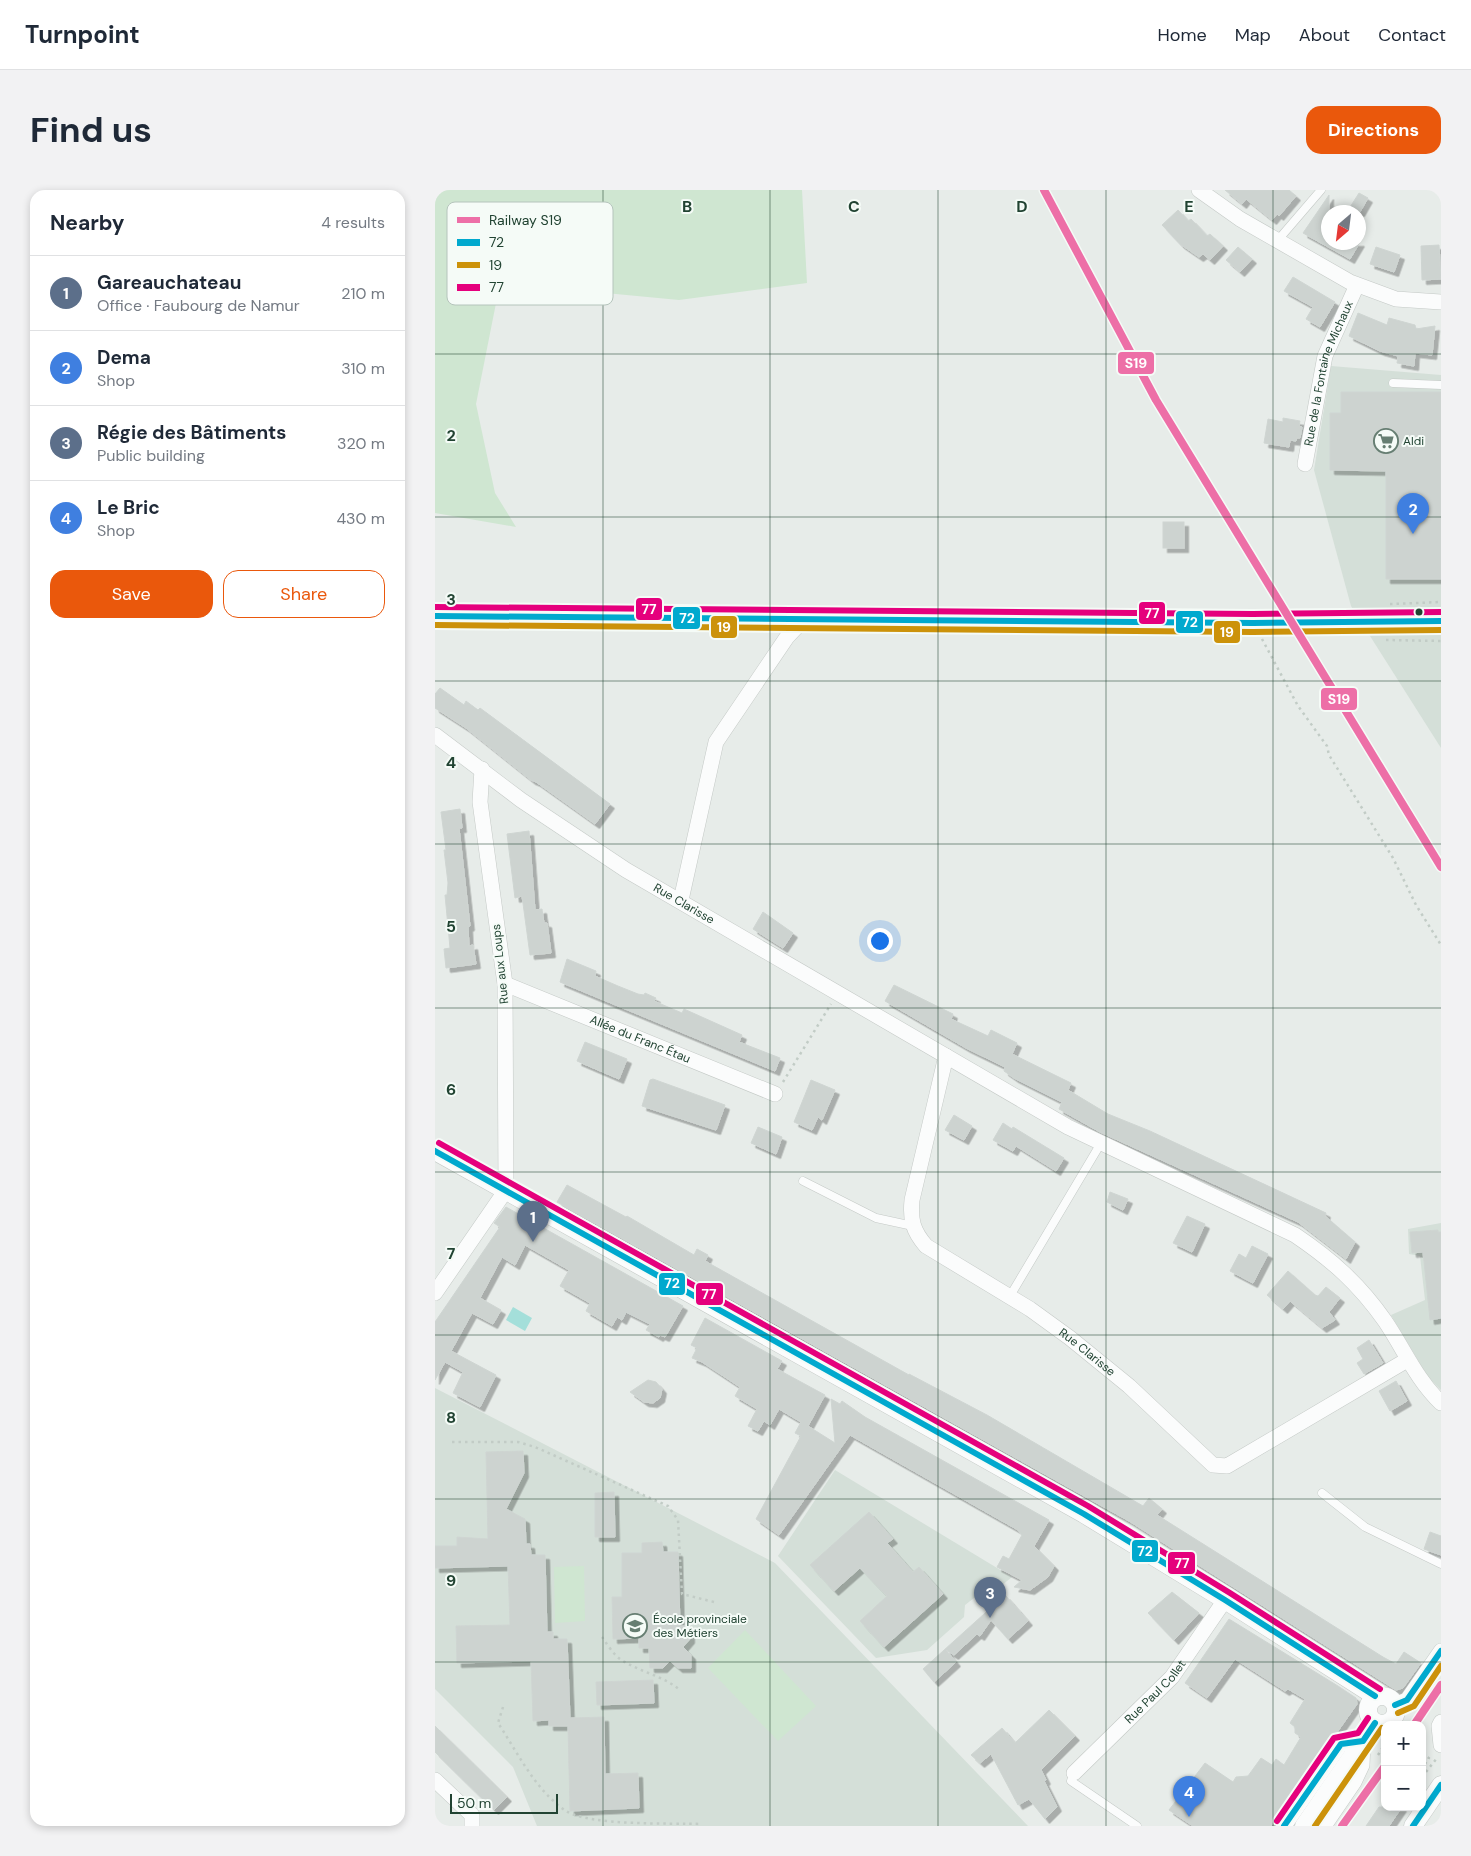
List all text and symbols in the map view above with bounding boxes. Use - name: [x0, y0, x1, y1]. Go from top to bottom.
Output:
- text: Turnpoint: [25, 19, 140, 50]
- text: Home: [1157, 23, 1207, 47]
- text: Map: [1235, 23, 1271, 47]
- text: About: [1299, 23, 1350, 47]
- text: Contact: [1378, 23, 1446, 47]
- button: Directions: [1306, 106, 1441, 154]
- text: Find us: [30, 107, 152, 153]
- text: B: [682, 196, 692, 217]
- text: C: [848, 196, 860, 217]
- text: D: [1016, 196, 1028, 217]
- text: E: [1184, 196, 1194, 217]
- legend: [447, 202, 613, 305]
- north arrow: [1321, 205, 1366, 250]
- text: Nearby: [50, 209, 124, 237]
- text: Railway S19: [489, 211, 562, 229]
- text: 4 results: [321, 212, 385, 233]
- text: 72: [489, 233, 504, 251]
- text: 19: [489, 256, 502, 274]
- text: Gareauchateau: [97, 270, 241, 295]
- text: 77: [489, 278, 504, 296]
- text: 1: [63, 283, 69, 304]
- text: 210 m: [341, 283, 385, 304]
- text: Office · Faubourg de Namur: [97, 295, 300, 316]
- street label: Rue de la Fontaine Michaux: [1300, 298, 1357, 447]
- text: Dema: [97, 345, 151, 370]
- line badge: S19: [1117, 351, 1155, 375]
- text: S19: [1125, 354, 1147, 372]
- text: 2: [61, 358, 71, 379]
- text: 310 m: [341, 358, 385, 379]
- text: Shop: [97, 370, 135, 391]
- text: Régie des Bâtiments: [97, 420, 286, 445]
- text: 2: [446, 425, 456, 446]
- supermarket icon: Aldi: [1373, 428, 1399, 454]
- text: 3: [61, 433, 71, 454]
- text: 320 m: [337, 433, 385, 454]
- place label: Aldi: [1403, 433, 1424, 449]
- text: Public building: [97, 445, 205, 466]
- pin: 2: [1397, 493, 1429, 534]
- text: Le Bric: [97, 495, 160, 520]
- text: 4: [61, 508, 71, 529]
- text: 430 m: [336, 508, 385, 529]
- text: Shop: [97, 520, 135, 541]
- button: Save: [50, 570, 213, 618]
- button: Share: [223, 570, 385, 618]
- text: 3: [446, 589, 456, 610]
- line badge: 77: [635, 597, 663, 621]
- text: 77: [641, 600, 657, 618]
- line badge: 77: [1138, 601, 1166, 625]
- text: 77: [1144, 604, 1160, 622]
- line badge: 72: [672, 606, 701, 630]
- unlabelled marker: [1414, 607, 1424, 617]
- text: 72: [679, 609, 695, 627]
- line badge: 72: [1175, 610, 1204, 634]
- text: 72: [1182, 613, 1198, 631]
- line badge: 19: [710, 615, 738, 639]
- text: 19: [717, 618, 731, 636]
- line badge: 19: [1213, 620, 1241, 644]
- text: 19: [1220, 623, 1234, 641]
- line badge: S19: [1320, 687, 1358, 711]
- text: S19: [1328, 690, 1350, 708]
- text: 4: [446, 752, 456, 773]
- street label: Rue Clarisse: [650, 880, 718, 928]
- text: 5: [446, 916, 456, 937]
- street label: Rue aux Loups: [488, 923, 512, 1005]
- your location: [867, 928, 893, 954]
- street label: Allée du Franc Étau: [588, 1011, 693, 1067]
- text: 6: [446, 1079, 456, 1100]
- pin: 1: [517, 1201, 549, 1242]
- text: 7: [447, 1243, 456, 1264]
- line badge: 72: [658, 1272, 686, 1296]
- text: 72: [664, 1274, 680, 1292]
- line badge: 77: [695, 1282, 724, 1306]
- text: 77: [701, 1285, 717, 1303]
- street label: Rue Clarisse: [1056, 1325, 1119, 1380]
- text: 8: [446, 1407, 456, 1428]
- line badge: 72: [1131, 1539, 1159, 1563]
- text: 72: [1137, 1542, 1153, 1560]
- line badge: 77: [1167, 1551, 1196, 1575]
- text: 77: [1174, 1554, 1190, 1572]
- text: 9: [446, 1570, 456, 1591]
- pin: 3: [974, 1577, 1006, 1618]
- place label: École provinciale des Métiers: [653, 1611, 747, 1641]
- school or university icon: École provinciale des Métiers: [622, 1613, 648, 1639]
- street label: Rue Paul Collet: [1121, 1657, 1190, 1727]
- map controls: [1381, 1721, 1426, 1811]
- button: +: [1381, 1721, 1426, 1766]
- button: −: [1381, 1766, 1426, 1811]
- pin: 4: [1173, 1776, 1205, 1817]
- scale bar: [450, 1791, 557, 1814]
- text: 50 m: [457, 1794, 491, 1812]

